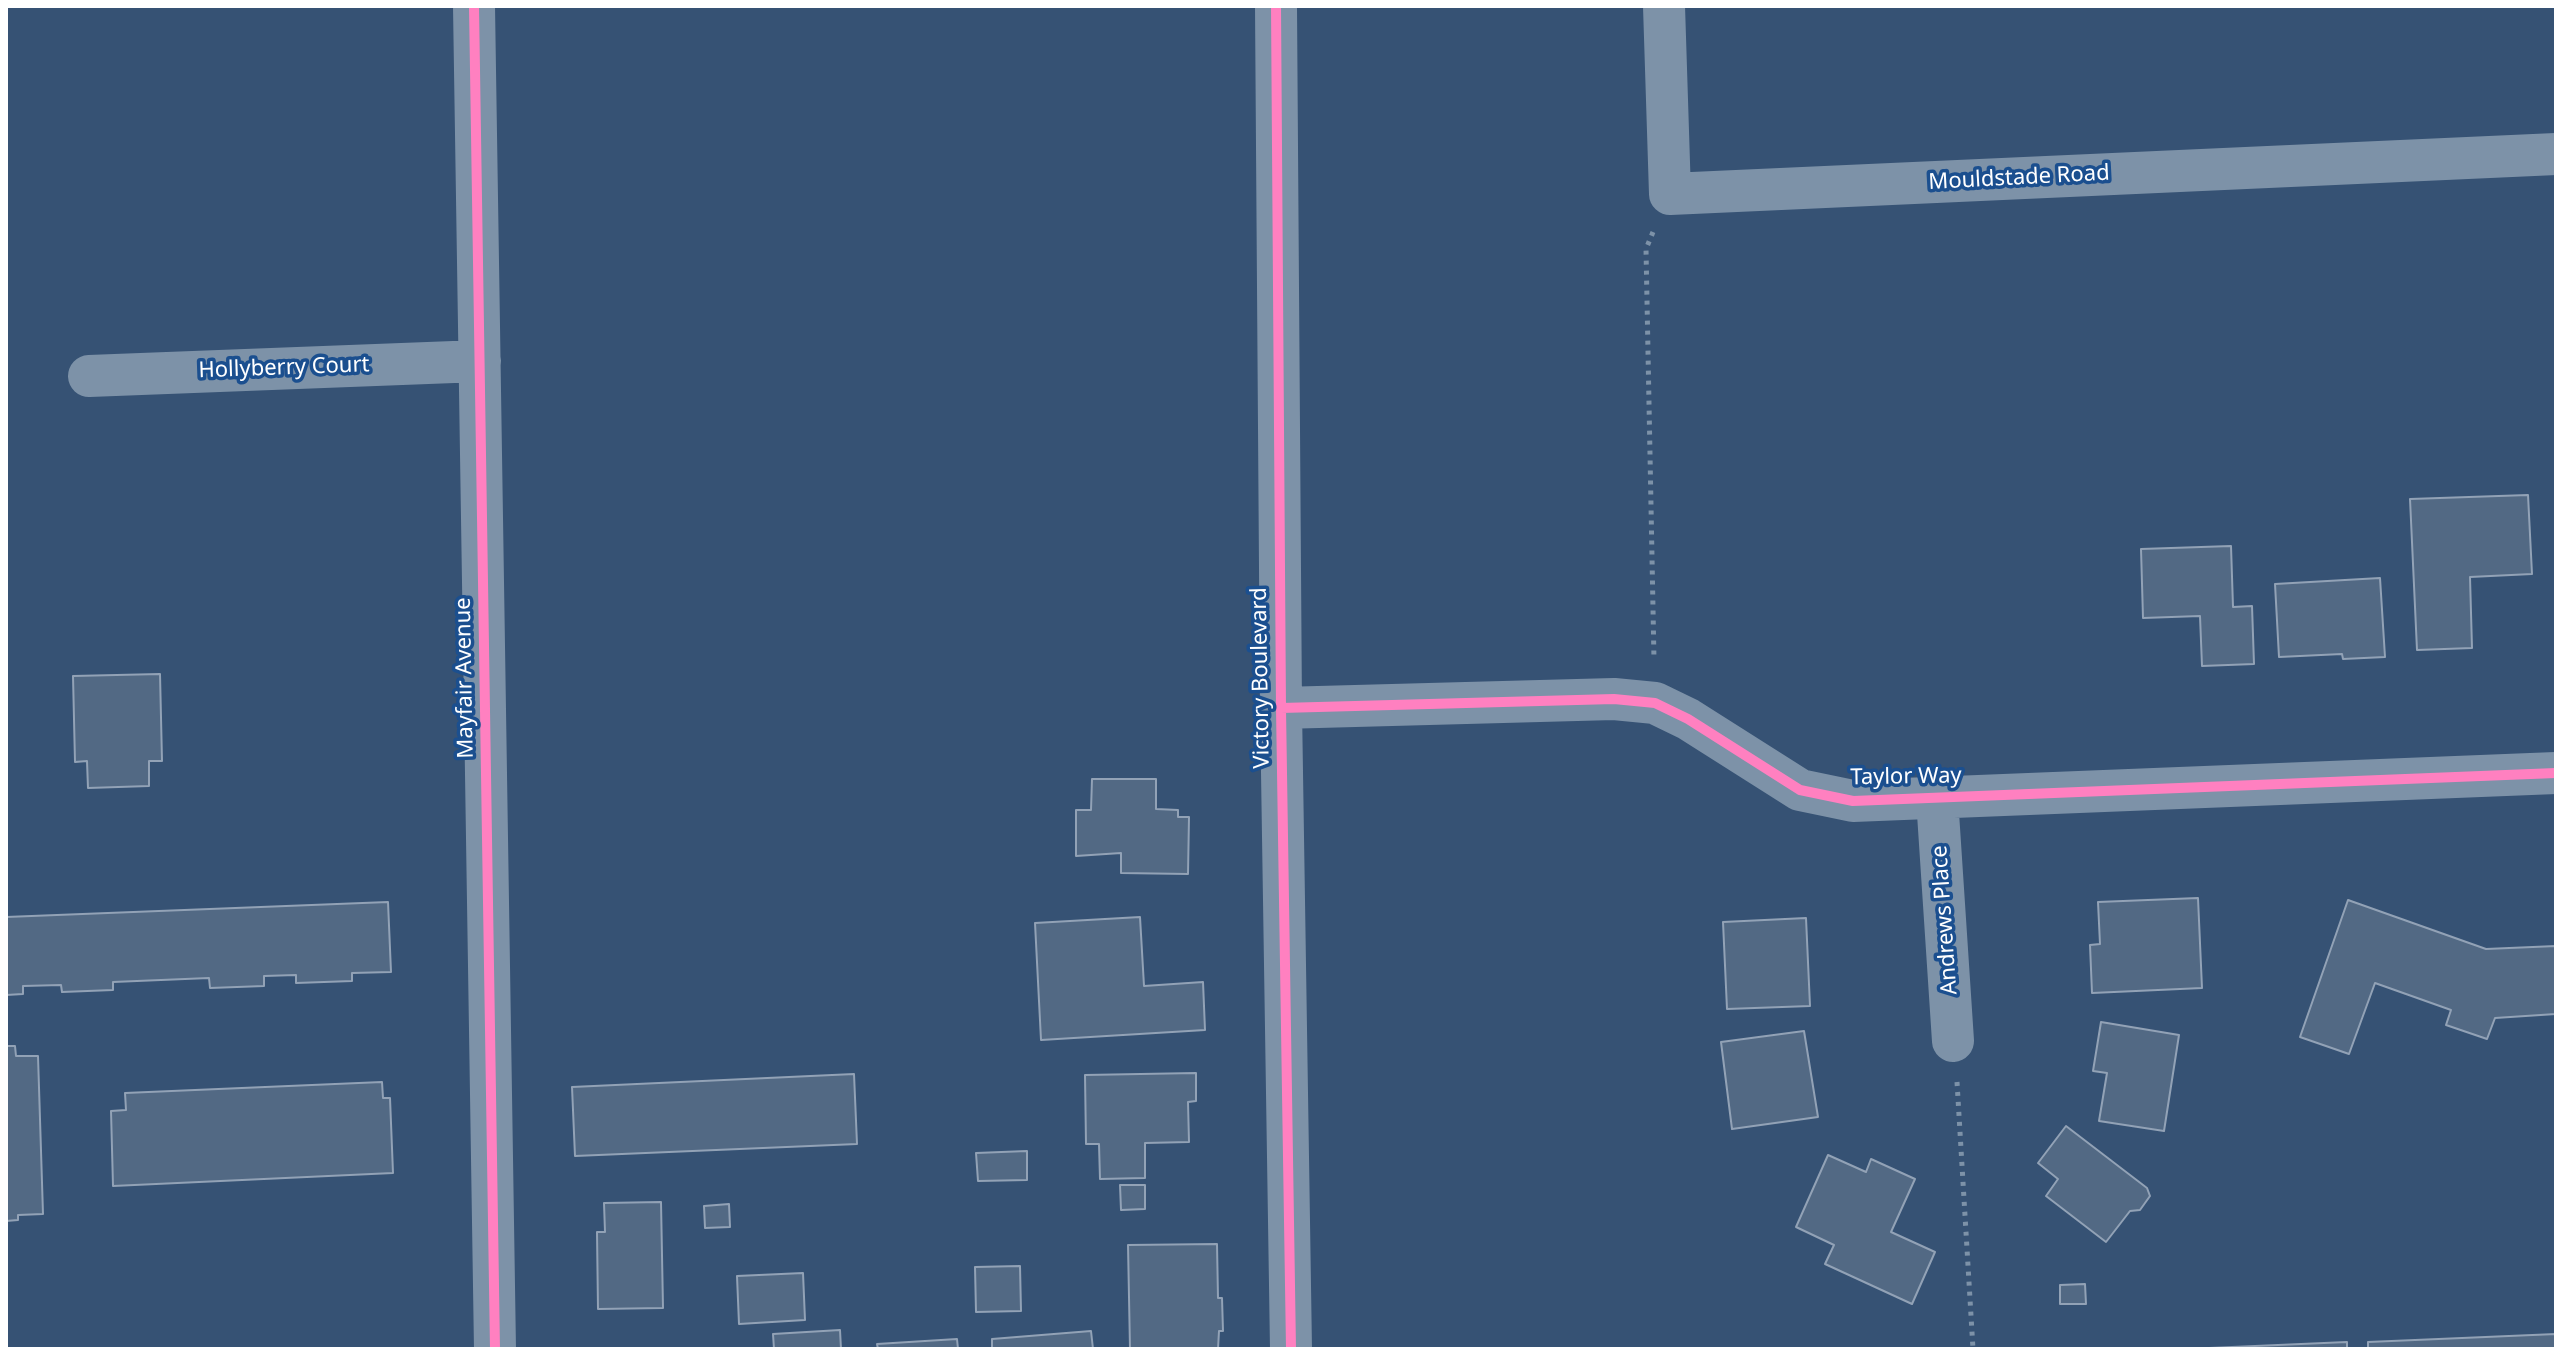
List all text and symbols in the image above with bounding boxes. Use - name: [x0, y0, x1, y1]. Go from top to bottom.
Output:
- street label: Mouldstade Road: [1928, 160, 2110, 196]
- street label: Hollyberry Court: [198, 352, 370, 384]
- street label: Victory Boulevard: [1246, 587, 1276, 769]
- street label: Mayfair Avenue: [450, 597, 480, 759]
- street label: Taylor Way: [1850, 763, 1962, 791]
- street label: Andrews Place: [1927, 844, 1963, 996]

